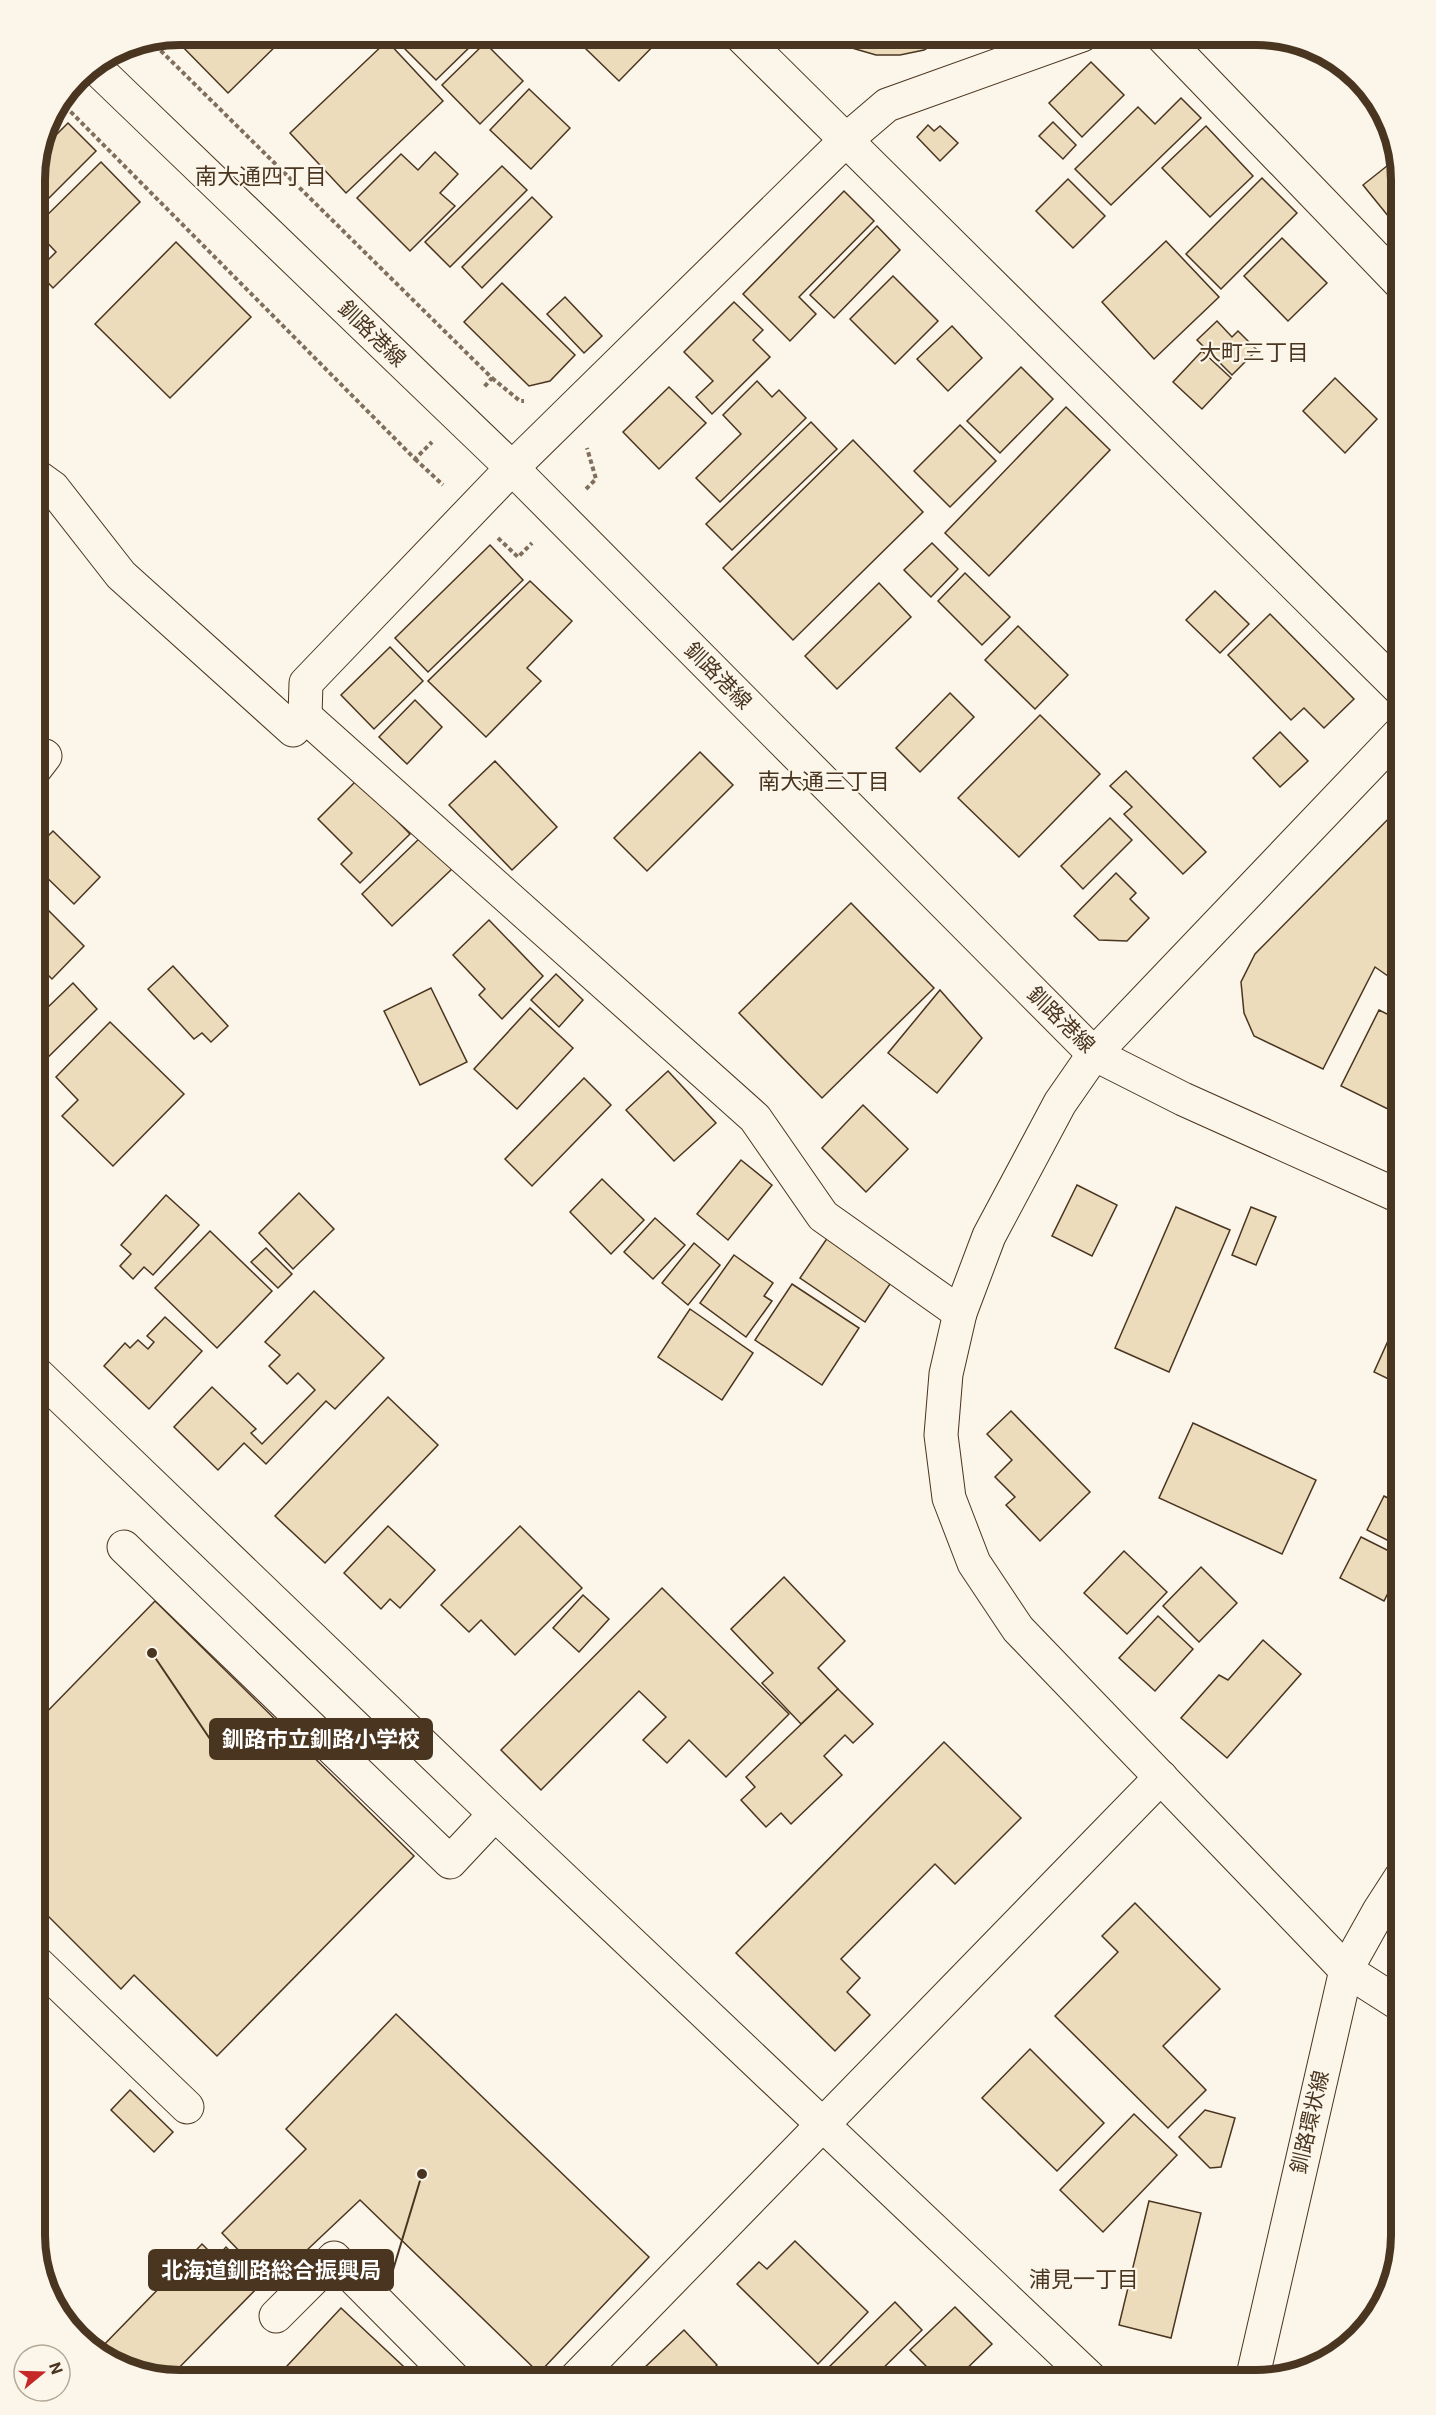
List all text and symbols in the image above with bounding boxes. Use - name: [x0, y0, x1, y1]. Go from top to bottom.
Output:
- district label: 南大通四丁目: [195, 164, 327, 189]
- street label: 釧路港線: [333, 296, 411, 372]
- district label: 大町三丁目: [1199, 340, 1309, 365]
- street label: 釧路港線: [680, 638, 756, 714]
- district label: 南大通三丁目: [758, 769, 890, 794]
- street label: 釧路港線: [1022, 982, 1100, 1058]
- callout: 釧路市立釧路小学校: [210, 1719, 432, 1759]
- text: 釧路市立釧路小学校: [222, 1727, 420, 1752]
- street label: 釧路環状線: [1286, 2068, 1334, 2176]
- callout: 北海道釧路総合振興局: [149, 2250, 393, 2290]
- text: 北海道釧路総合振興局: [161, 2258, 381, 2283]
- district label: 浦見一丁目: [1029, 2267, 1139, 2292]
- north arrow: [12, 2343, 72, 2403]
- text: N: [45, 2360, 67, 2377]

